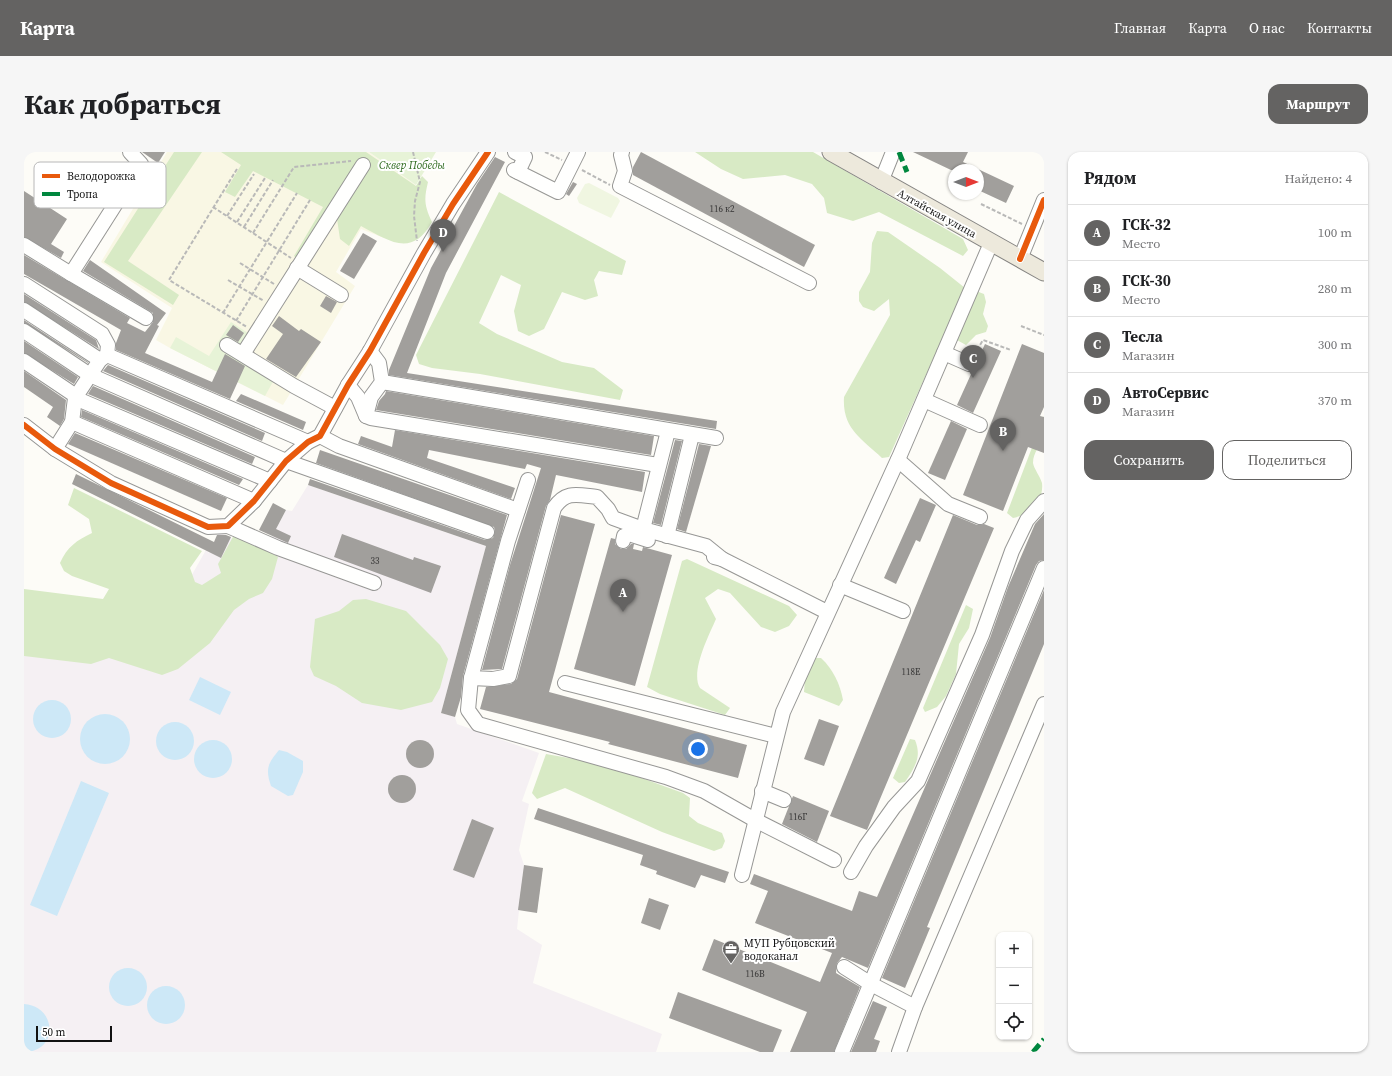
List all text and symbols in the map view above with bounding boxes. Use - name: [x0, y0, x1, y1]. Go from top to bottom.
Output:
- text: Карта: [20, 15, 75, 41]
- text: Главная: [1114, 18, 1166, 38]
- text: Карта: [1188, 18, 1227, 38]
- text: О нас: [1249, 18, 1285, 38]
- text: Контакты: [1307, 18, 1372, 38]
- button: Маршрут: [1268, 84, 1368, 124]
- text: Как добраться: [24, 85, 221, 123]
- park label: Сквер Победы: [379, 158, 445, 173]
- legend: [34, 162, 166, 208]
- north arrow: [948, 164, 984, 200]
- text: Рядом: [1084, 166, 1136, 190]
- text: Велодорожка: [67, 169, 136, 184]
- text: Найдено: 4: [1285, 170, 1352, 187]
- street label: Алтайская улица: [895, 186, 979, 242]
- text: Тропа: [67, 187, 98, 202]
- house number: 116 к2: [709, 203, 735, 215]
- text: ГСК-32: [1122, 214, 1171, 235]
- pin: D: [430, 219, 456, 252]
- text: A: [1093, 224, 1101, 241]
- text: 100 m: [1318, 224, 1352, 241]
- text: Место: [1122, 235, 1160, 252]
- text: ГСК-30: [1122, 270, 1171, 291]
- text: B: [1093, 280, 1101, 297]
- text: 280 m: [1318, 280, 1352, 297]
- text: Место: [1122, 291, 1160, 308]
- text: Тесла: [1122, 326, 1163, 347]
- text: C: [1093, 336, 1101, 353]
- text: 300 m: [1318, 336, 1352, 353]
- pin: C: [960, 345, 986, 378]
- text: Магазин: [1122, 347, 1175, 364]
- text: АвтоСервис: [1122, 382, 1209, 403]
- text: D: [1092, 392, 1102, 409]
- text: 370 m: [1318, 392, 1352, 409]
- text: Магазин: [1122, 403, 1175, 420]
- pin: B: [990, 418, 1016, 451]
- button: Сохранить: [1084, 440, 1214, 480]
- button: Поделиться: [1222, 440, 1352, 480]
- house number: 33: [370, 555, 380, 567]
- pin: A: [610, 579, 636, 612]
- house number: 118Е: [902, 666, 921, 678]
- your location: [688, 739, 708, 759]
- house number: 116Г: [789, 811, 807, 823]
- map controls: [996, 932, 1032, 1040]
- button: +: [996, 932, 1032, 968]
- place label: МУП Рубцовский водоканал: [744, 936, 835, 964]
- office icon: МУП Рубцовский водоканал: [721, 939, 741, 964]
- house number: 116В: [745, 968, 765, 980]
- button: −: [996, 968, 1032, 1004]
- button: locate: [996, 1004, 1032, 1040]
- scale bar: [36, 1024, 112, 1043]
- text: 50 m: [42, 1025, 65, 1040]

